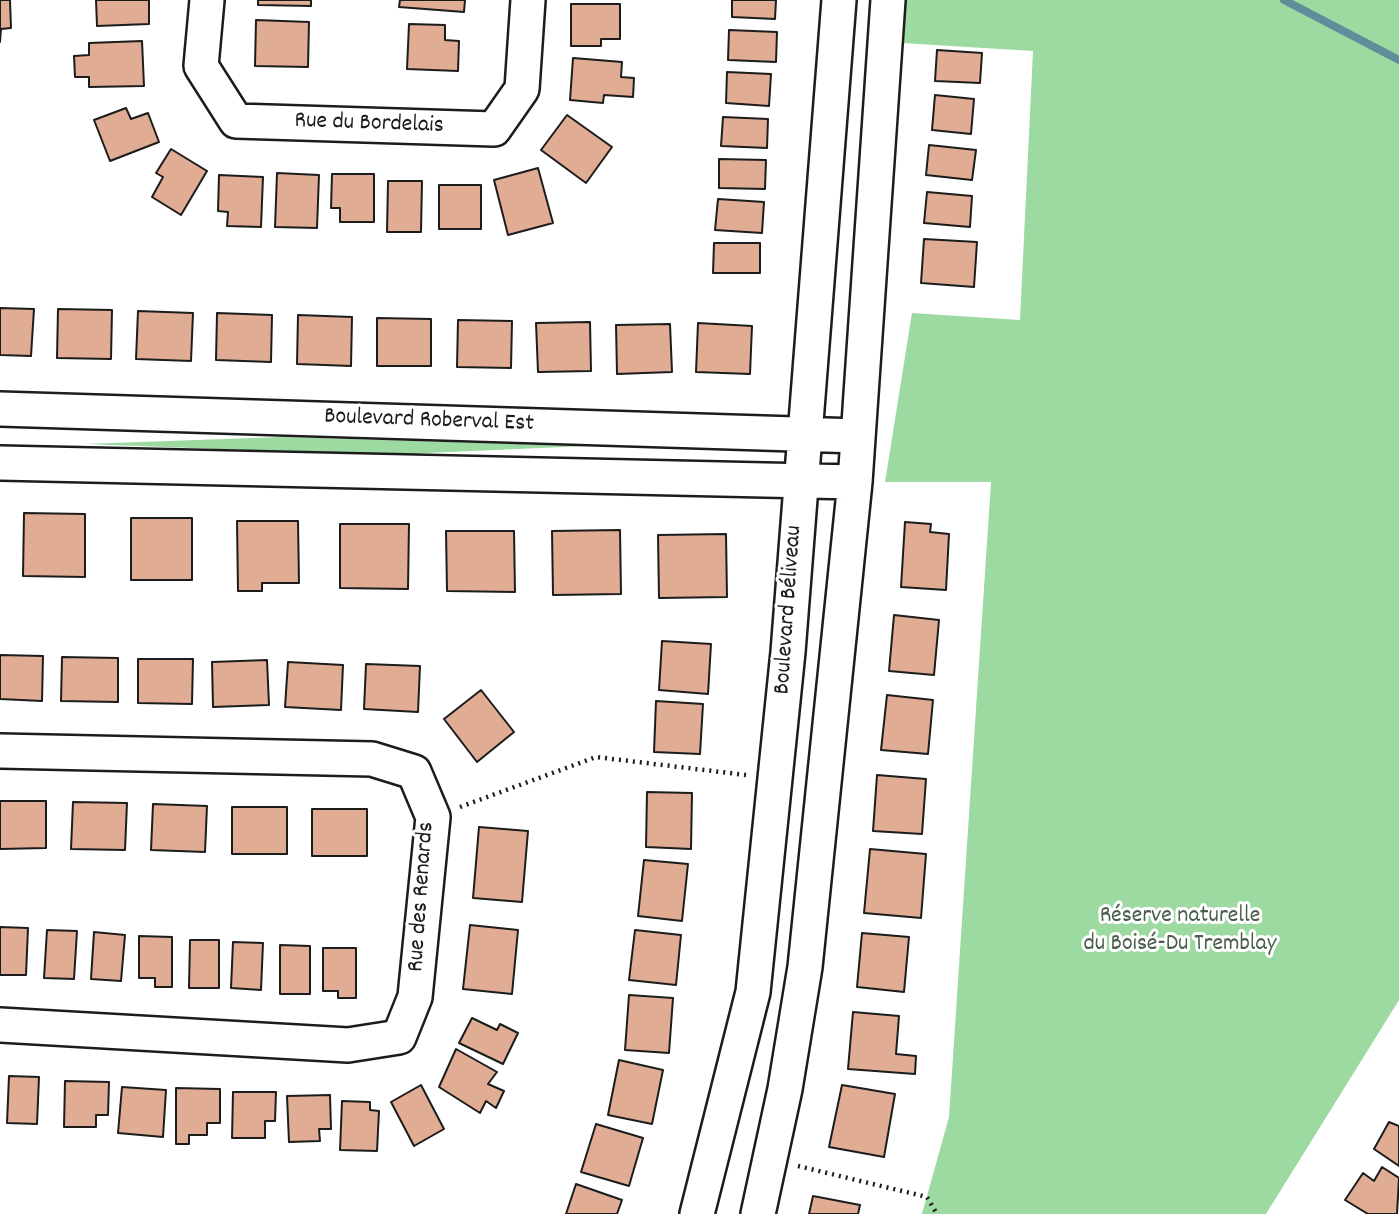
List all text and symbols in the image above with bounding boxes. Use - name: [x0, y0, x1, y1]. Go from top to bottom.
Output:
- street label: Rue du Bordelais: [294, 108, 444, 142]
- street label: Boulevard Roberval Est: [323, 404, 535, 440]
- street label: Boulevard Béliveau: [770, 524, 810, 696]
- street label: Rue des Renards: [403, 821, 443, 973]
- park label: Réserve naturelle du Boisé-Du Tremblay: [1083, 904, 1277, 960]

